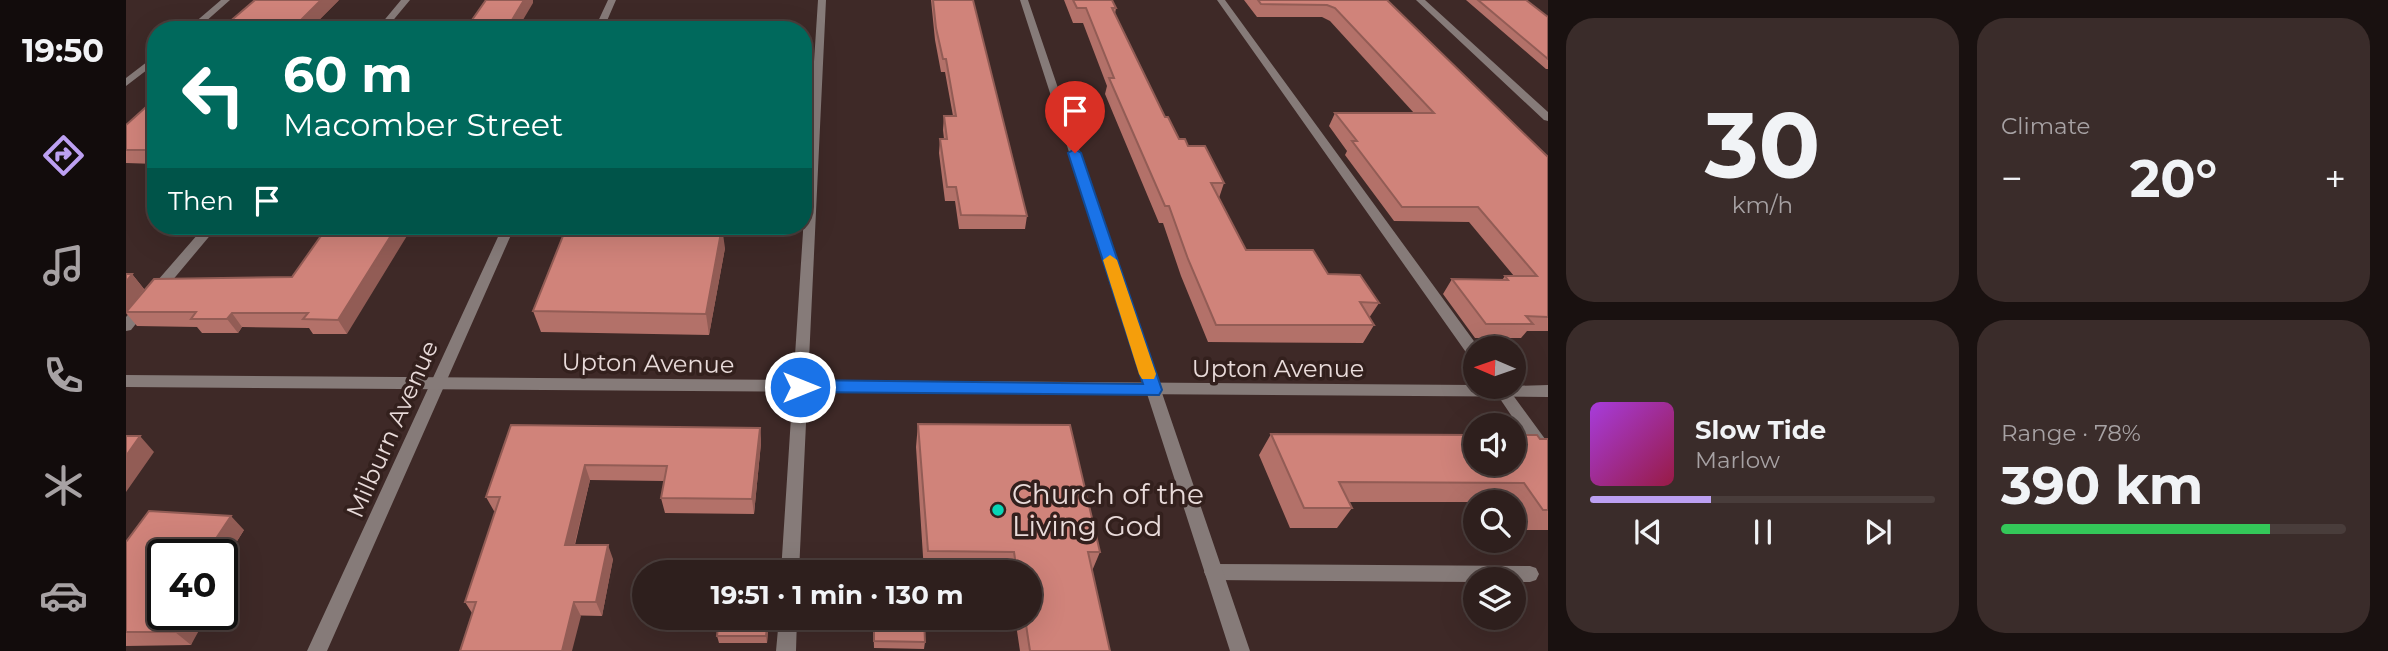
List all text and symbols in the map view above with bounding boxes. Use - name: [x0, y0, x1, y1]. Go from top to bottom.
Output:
- text: 19:50: [22, 31, 104, 70]
- text: 60 m: [283, 45, 413, 104]
- icon: left: [168, 49, 259, 140]
- pin: [1045, 81, 1105, 153]
- text: 30: [1705, 90, 1820, 201]
- icon: arrive: [1056, 92, 1094, 130]
- text: Macomber Street: [283, 105, 563, 144]
- text: Climate: [2001, 112, 2090, 140]
- icon: directions: [39, 131, 88, 180]
- text: 20°: [2130, 147, 2217, 210]
- text: −: [2001, 155, 2023, 202]
- text: +: [2324, 155, 2346, 202]
- icon: arrive: [248, 182, 286, 220]
- text: Then: [168, 185, 234, 217]
- text: km/h: [1732, 191, 1793, 219]
- icon: music: [39, 241, 88, 290]
- street label: Milburn Avenue: [340, 336, 444, 522]
- north arrow: [1463, 336, 1526, 399]
- map controls: [1463, 336, 1526, 630]
- street label: Upton Avenue: [561, 347, 735, 379]
- position arrow: [763, 350, 837, 424]
- icon: phone: [39, 351, 88, 400]
- street label: Upton Avenue: [1192, 354, 1364, 383]
- button: sound: [1463, 413, 1526, 476]
- text: Slow Tide: [1695, 414, 1826, 446]
- text: Range · 78%: [2001, 419, 2141, 447]
- text: Marlow: [1695, 446, 1780, 474]
- text: 390 km: [2001, 454, 2203, 517]
- icon: climate: [39, 461, 88, 510]
- place label: Church of the Living God: [1012, 477, 1204, 543]
- button: search: [1463, 490, 1526, 553]
- marker: Church of the Living God: [990, 502, 1006, 518]
- icon: previous: [1629, 513, 1667, 551]
- icon: pause: [1744, 513, 1782, 551]
- icon: next: [1859, 513, 1897, 551]
- speed limit sign: 40: [147, 539, 238, 630]
- button: layers: [1463, 567, 1526, 630]
- icon: car: [39, 571, 88, 620]
- text: 19:51 · 1 min · 130 m: [711, 579, 963, 611]

